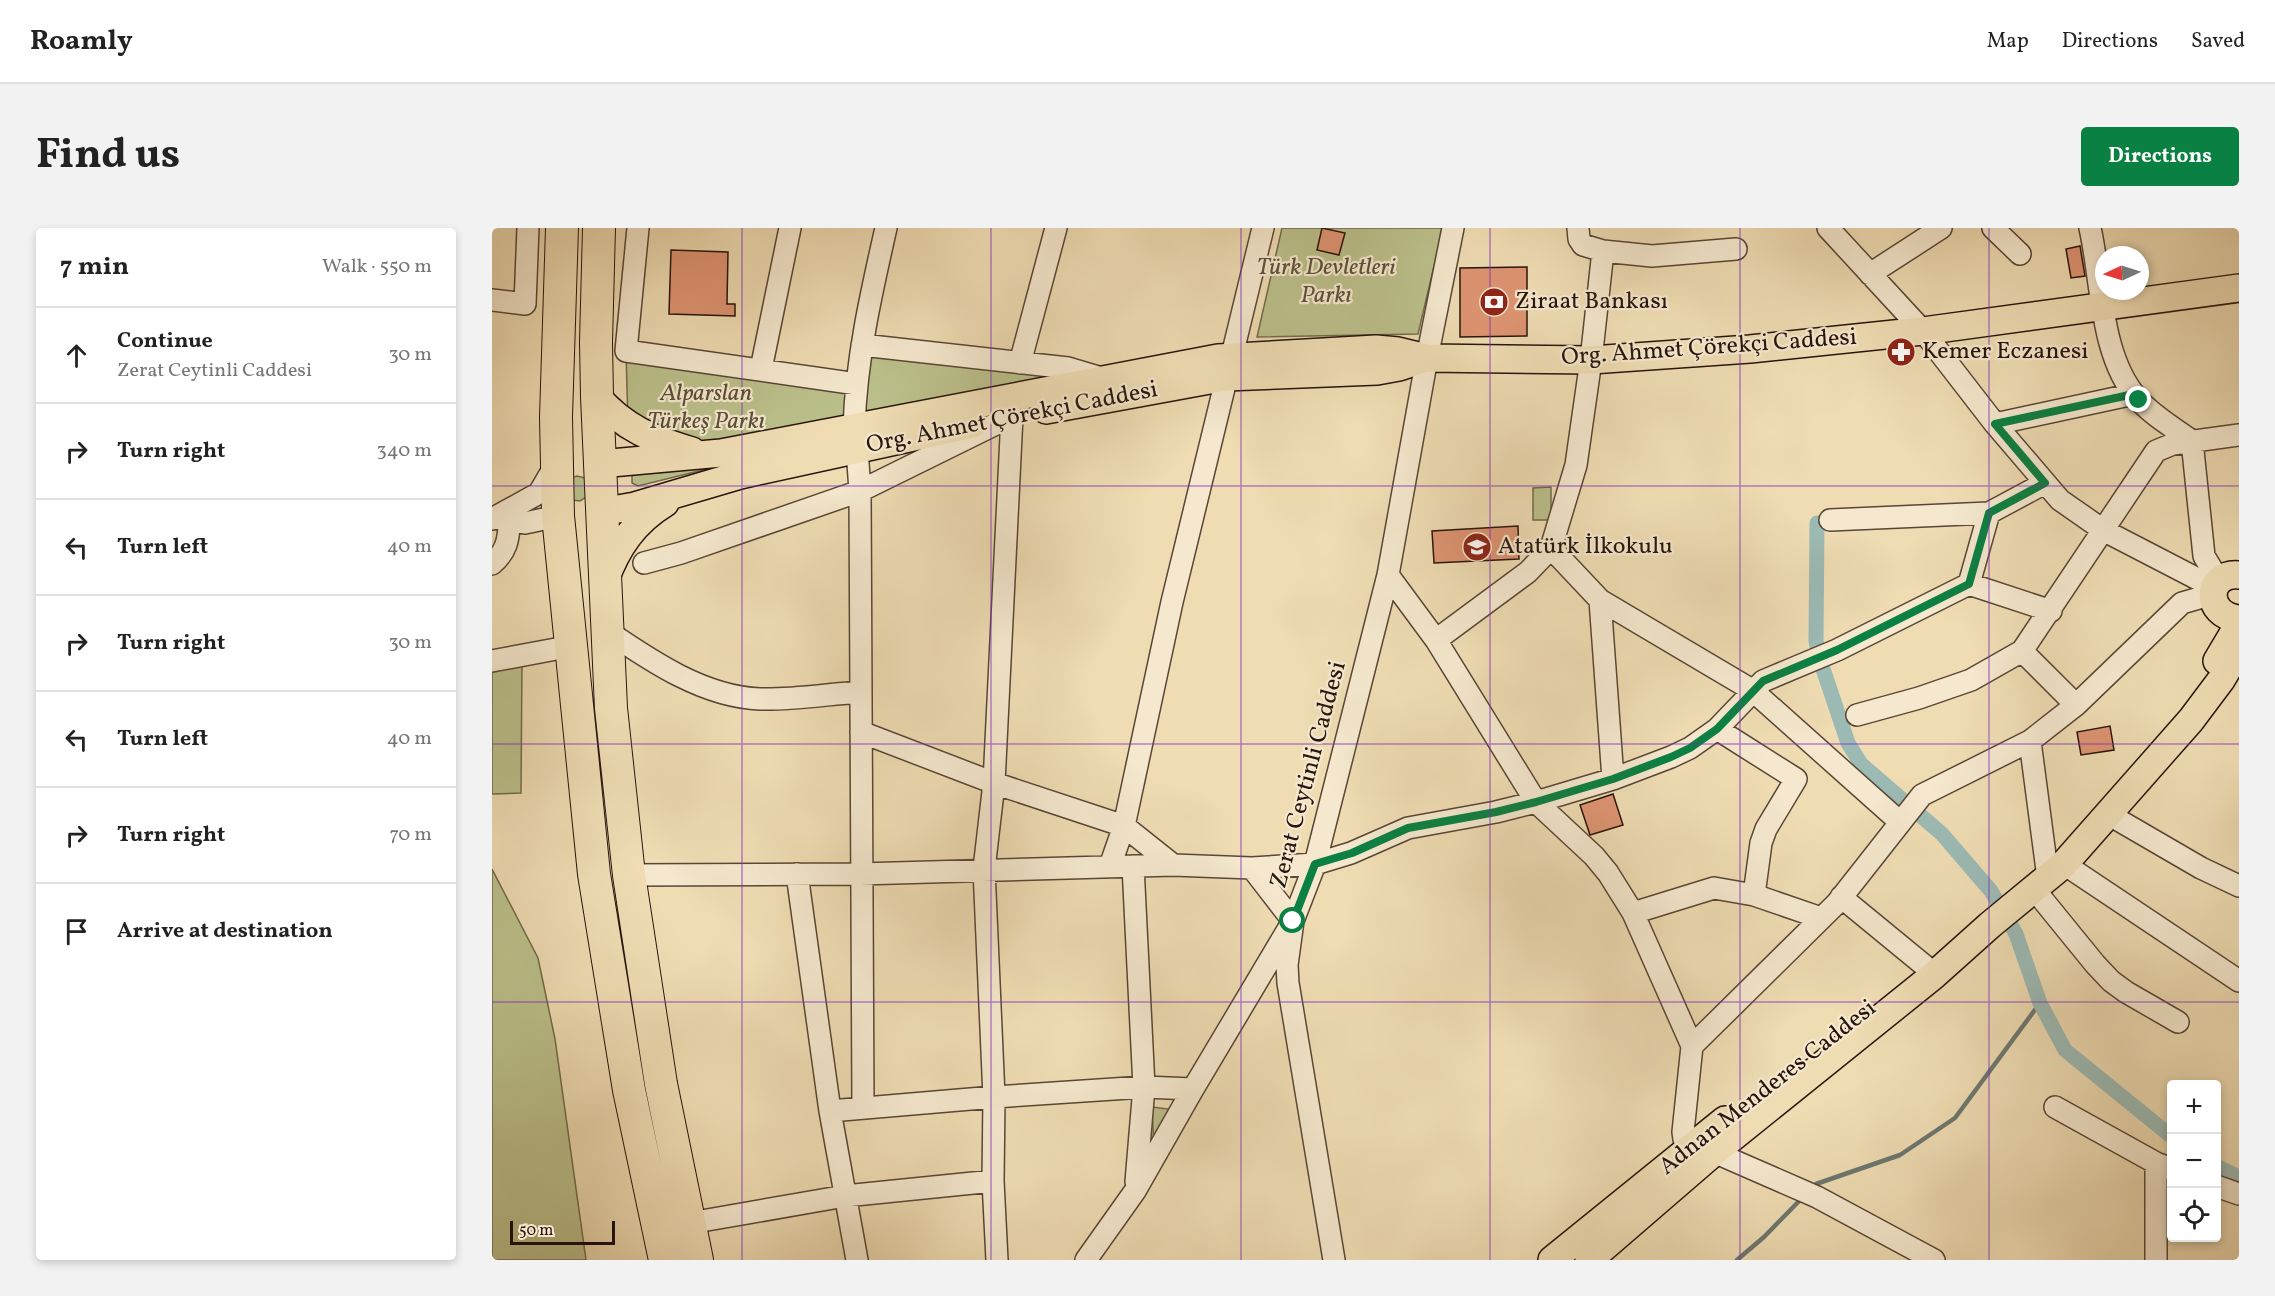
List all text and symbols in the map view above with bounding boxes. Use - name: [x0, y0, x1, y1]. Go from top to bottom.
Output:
- text: Roamly: [30, 22, 133, 61]
- text: Map: [1987, 27, 2029, 56]
- text: Directions: [2062, 27, 2158, 56]
- text: Saved: [2191, 27, 2245, 56]
- text: Find us: [36, 127, 180, 186]
- button: Directions: [2081, 127, 2239, 186]
- north arrow: [2095, 246, 2149, 300]
- text: 7 min: [60, 249, 129, 285]
- park label: Türk Devletleri Parkı: [1257, 251, 1396, 313]
- text: Walk · 550 m: [322, 253, 432, 281]
- place label: Ziraat Bankası: [1515, 285, 1668, 319]
- bank icon: Ziraat Bankası: [1478, 286, 1510, 318]
- street label: Org. Ahmet Çörekçi Caddesi: [1560, 321, 1858, 375]
- text: Continue: [117, 326, 213, 357]
- place label: Kemer Eczanesi: [1922, 335, 2089, 369]
- pharmacy icon: Kemer Eczanesi: [1885, 336, 1917, 368]
- icon: ahead: [60, 339, 93, 372]
- text: 30 m: [388, 341, 432, 369]
- text: Zerat Ceytinli Caddesi: [117, 357, 312, 385]
- street label: Org. Ahmet Çörekçi Caddesi: [863, 373, 1161, 463]
- park label: Alparslan Türkeş Parkı: [647, 377, 765, 439]
- route end: [2125, 386, 2151, 412]
- icon: right: [60, 435, 93, 468]
- text: Turn right: [117, 436, 225, 467]
- text: 340 m: [376, 437, 432, 465]
- place label: Atatürk İlkokulu: [1498, 530, 1673, 564]
- icon: left: [60, 531, 93, 564]
- school or university icon: Atatürk İlkokulu: [1461, 531, 1493, 563]
- text: Turn left: [117, 532, 208, 563]
- text: 40 m: [387, 533, 432, 561]
- icon: right: [60, 627, 93, 660]
- text: Turn right: [117, 628, 225, 659]
- text: 30 m: [388, 629, 432, 657]
- street label: Zerat Ceytinli Caddesi: [1262, 658, 1356, 892]
- icon: left: [60, 723, 93, 756]
- text: Turn left: [117, 724, 208, 755]
- text: 40 m: [387, 725, 432, 753]
- icon: right: [60, 819, 93, 852]
- text: Turn right: [117, 820, 225, 851]
- text: 70 m: [389, 821, 432, 849]
- route start: [1279, 907, 1305, 933]
- icon: arrive: [60, 915, 93, 948]
- text: Arrive at destination: [117, 916, 333, 947]
- street label: Adnan Menderes Caddesi: [1652, 992, 1884, 1184]
- map controls: [2167, 1080, 2221, 1242]
- button: +: [2167, 1080, 2221, 1134]
- button: −: [2167, 1134, 2221, 1188]
- button: locate: [2167, 1188, 2221, 1242]
- scale bar: [510, 1218, 615, 1246]
- text: 50 m: [519, 1220, 553, 1242]

